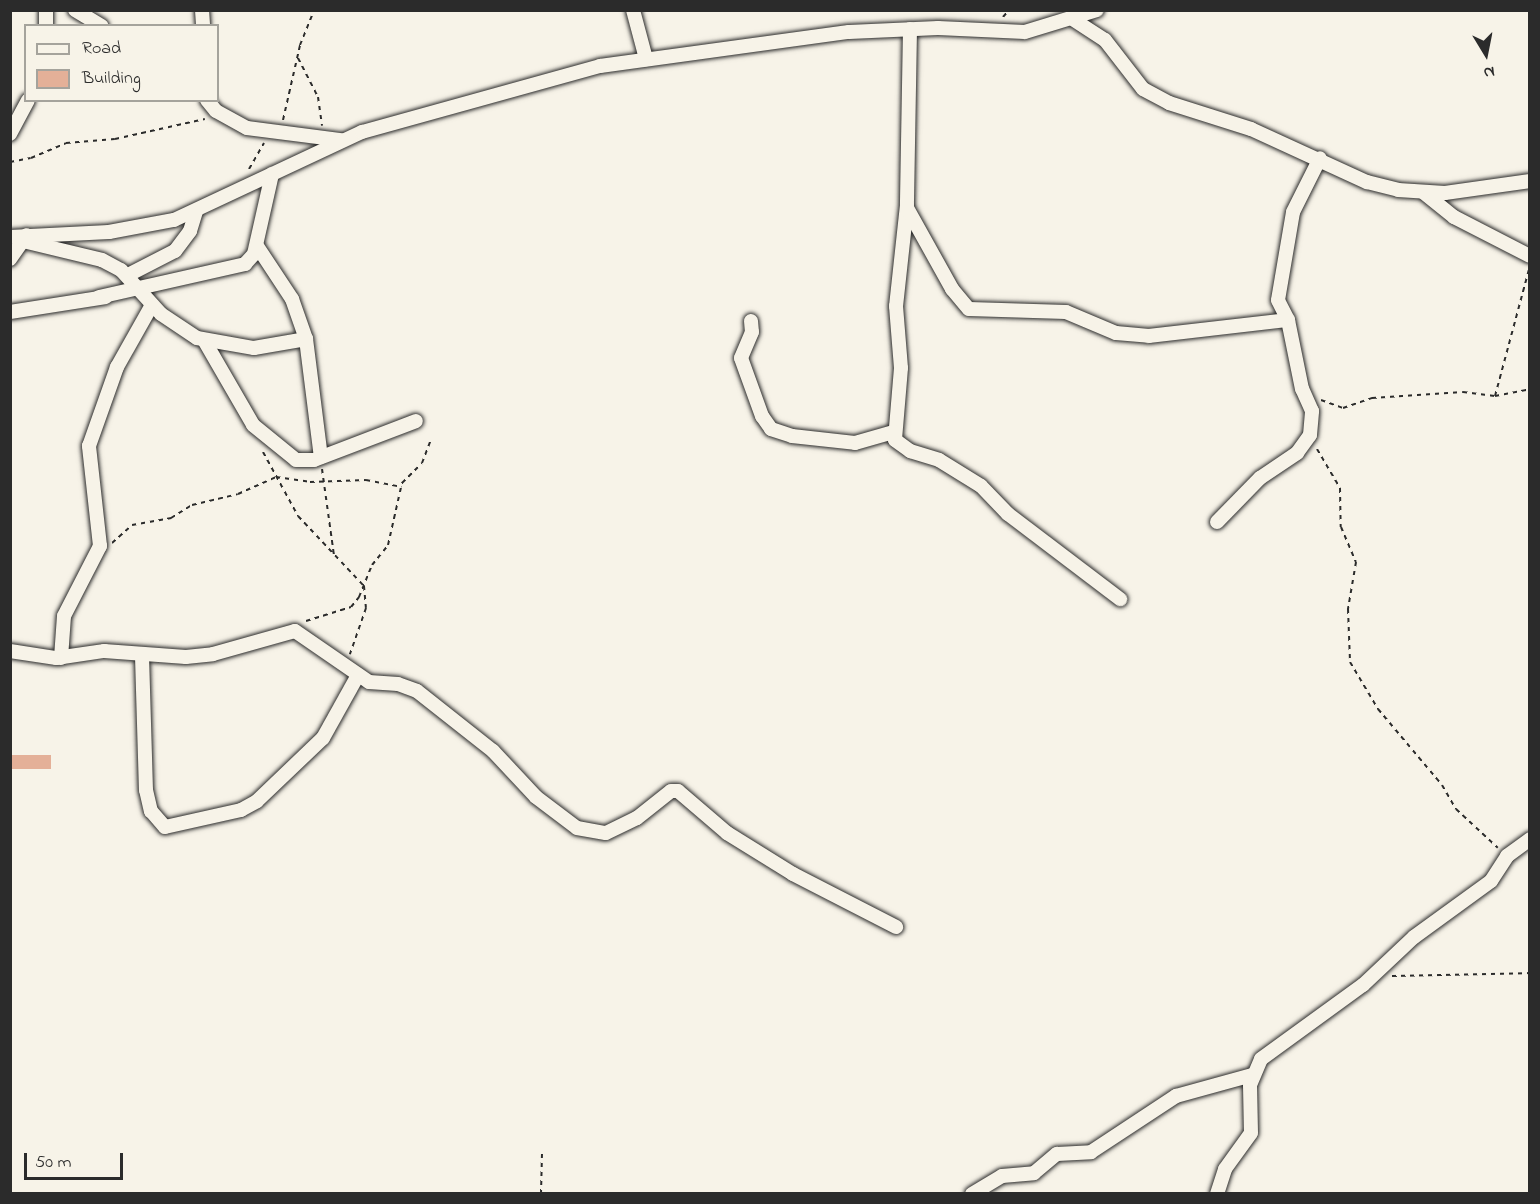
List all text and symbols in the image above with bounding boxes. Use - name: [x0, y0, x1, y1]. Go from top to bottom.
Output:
- legend: [24, 24, 219, 102]
- north arrow: [1456, 24, 1516, 84]
- text: Road: [82, 36, 121, 62]
- text: N: [1482, 59, 1497, 84]
- text: Building: [82, 66, 141, 92]
- scale bar: [27, 1141, 126, 1179]
- text: 50 m: [35, 1150, 72, 1176]

